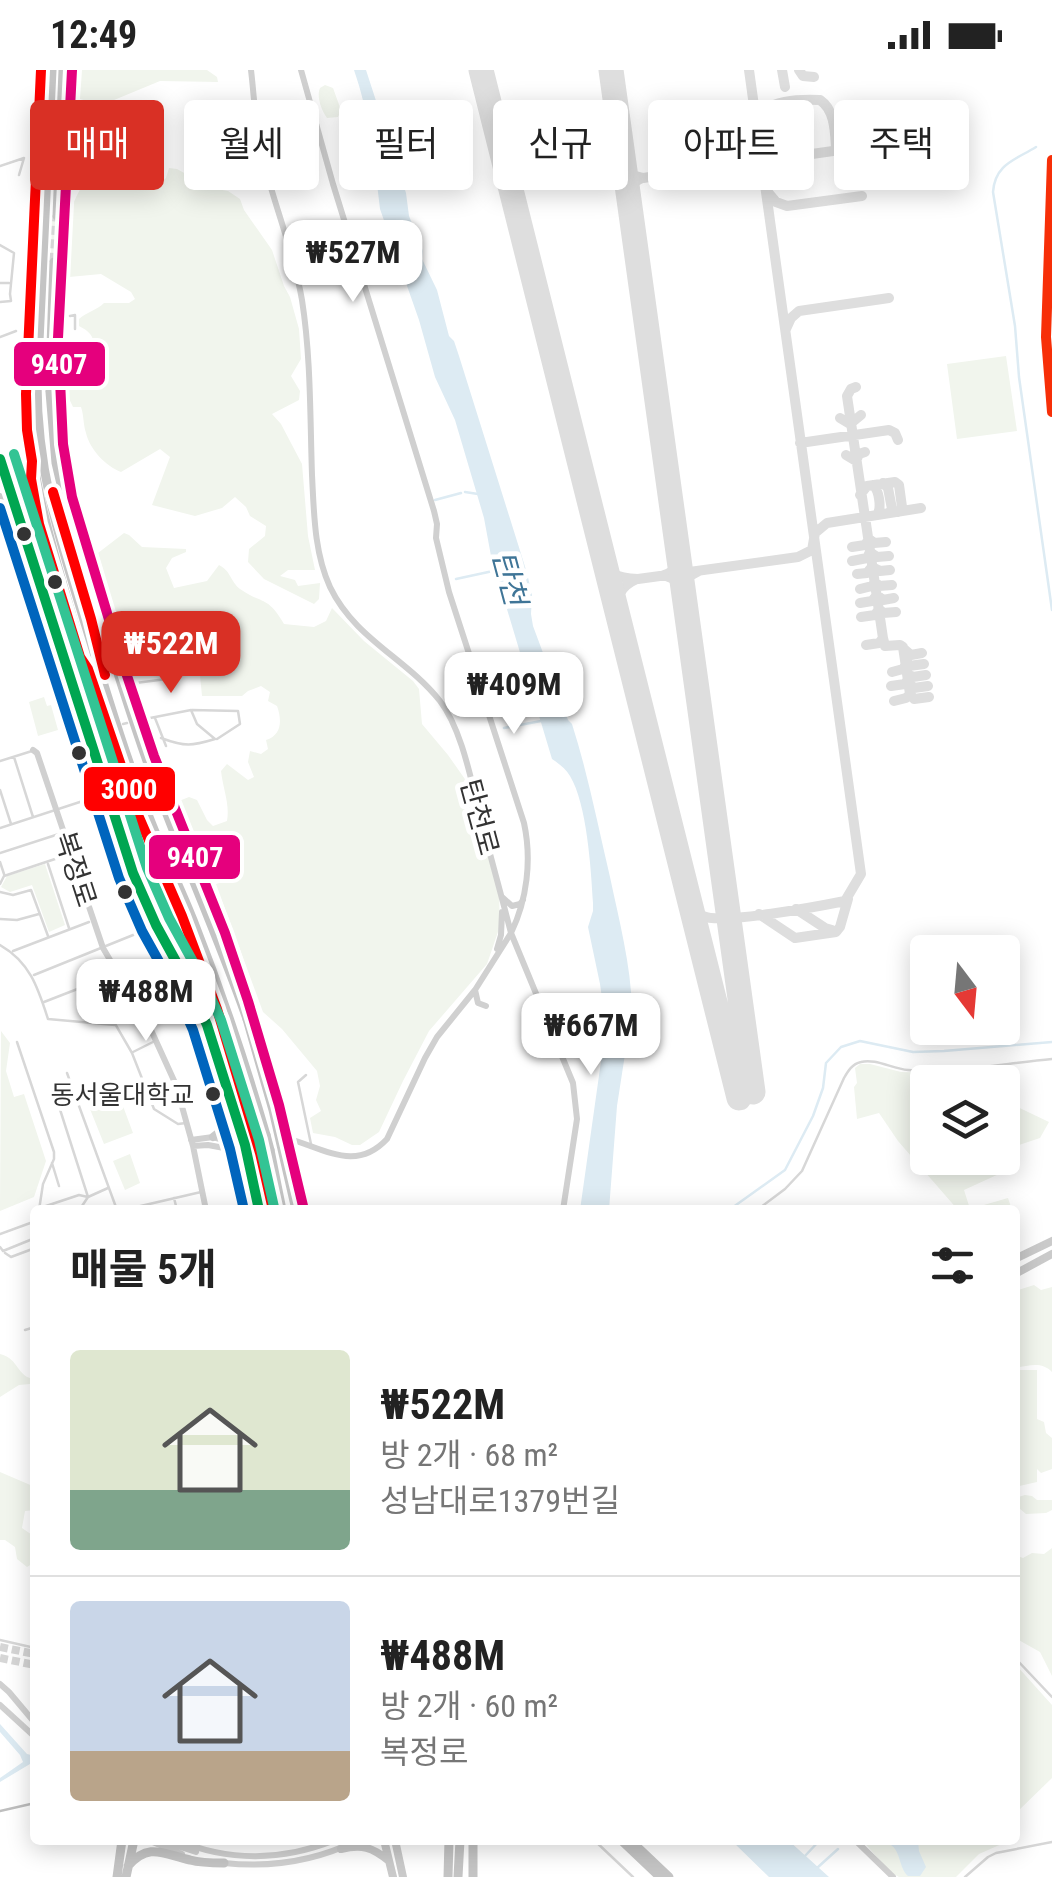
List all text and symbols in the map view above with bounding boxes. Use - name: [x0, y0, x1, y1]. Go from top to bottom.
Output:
- text: 12:49: [50, 13, 137, 57]
- chip: 매매: [30, 100, 164, 190]
- chip: 월세: [184, 100, 319, 190]
- chip: 필터: [339, 100, 473, 190]
- chip: 신규: [493, 100, 628, 190]
- chip: 아파트: [648, 100, 814, 190]
- chip: 주택: [834, 100, 969, 190]
- pin: ₩527M: [283, 220, 423, 305]
- text: ₩527M: [305, 233, 401, 271]
- line badge: 9407: [12, 340, 107, 388]
- text: 9407: [31, 348, 87, 381]
- unlabelled marker: [14, 524, 34, 544]
- water label: 탄천: [485, 547, 534, 612]
- unlabelled marker: [45, 572, 65, 592]
- pin: ₩522M: [101, 611, 241, 696]
- text: ₩522M: [123, 624, 219, 662]
- pin: ₩409M: [444, 652, 584, 737]
- text: ₩409M: [466, 665, 562, 703]
- unlabelled marker: [69, 743, 89, 763]
- line badge: 3000: [82, 765, 177, 813]
- text: 3000: [101, 773, 157, 806]
- street label: 탄천로: [454, 776, 505, 859]
- street label: 복정로: [48, 827, 103, 911]
- line badge: 9407: [147, 833, 242, 881]
- text: 9407: [167, 841, 223, 874]
- unlabelled marker: [115, 882, 135, 902]
- north arrow: [910, 935, 1020, 1045]
- map controls: [910, 935, 1020, 1175]
- pin: ₩488M: [76, 959, 216, 1044]
- text: ₩488M: [98, 972, 194, 1010]
- pin: ₩667M: [521, 993, 661, 1078]
- text: ₩667M: [543, 1006, 639, 1044]
- button: layers: [910, 1065, 1020, 1175]
- place label: 동서울대학교: [50, 1080, 194, 1110]
- marker: 동서울대학교: [203, 1084, 223, 1104]
- icon: filters: [925, 1238, 980, 1293]
- text: 매물 5개: [70, 1245, 217, 1294]
- text: ₩522M: [380, 1380, 505, 1429]
- icon: home: [150, 1390, 270, 1510]
- text: 방 2개 · 68 m²: [380, 1436, 558, 1474]
- text: 성남대로1379번길: [380, 1482, 620, 1520]
- text: ₩488M: [380, 1631, 505, 1680]
- icon: home: [150, 1641, 270, 1761]
- text: 방 2개 · 60 m²: [380, 1687, 558, 1725]
- text: 복정로: [380, 1733, 468, 1771]

